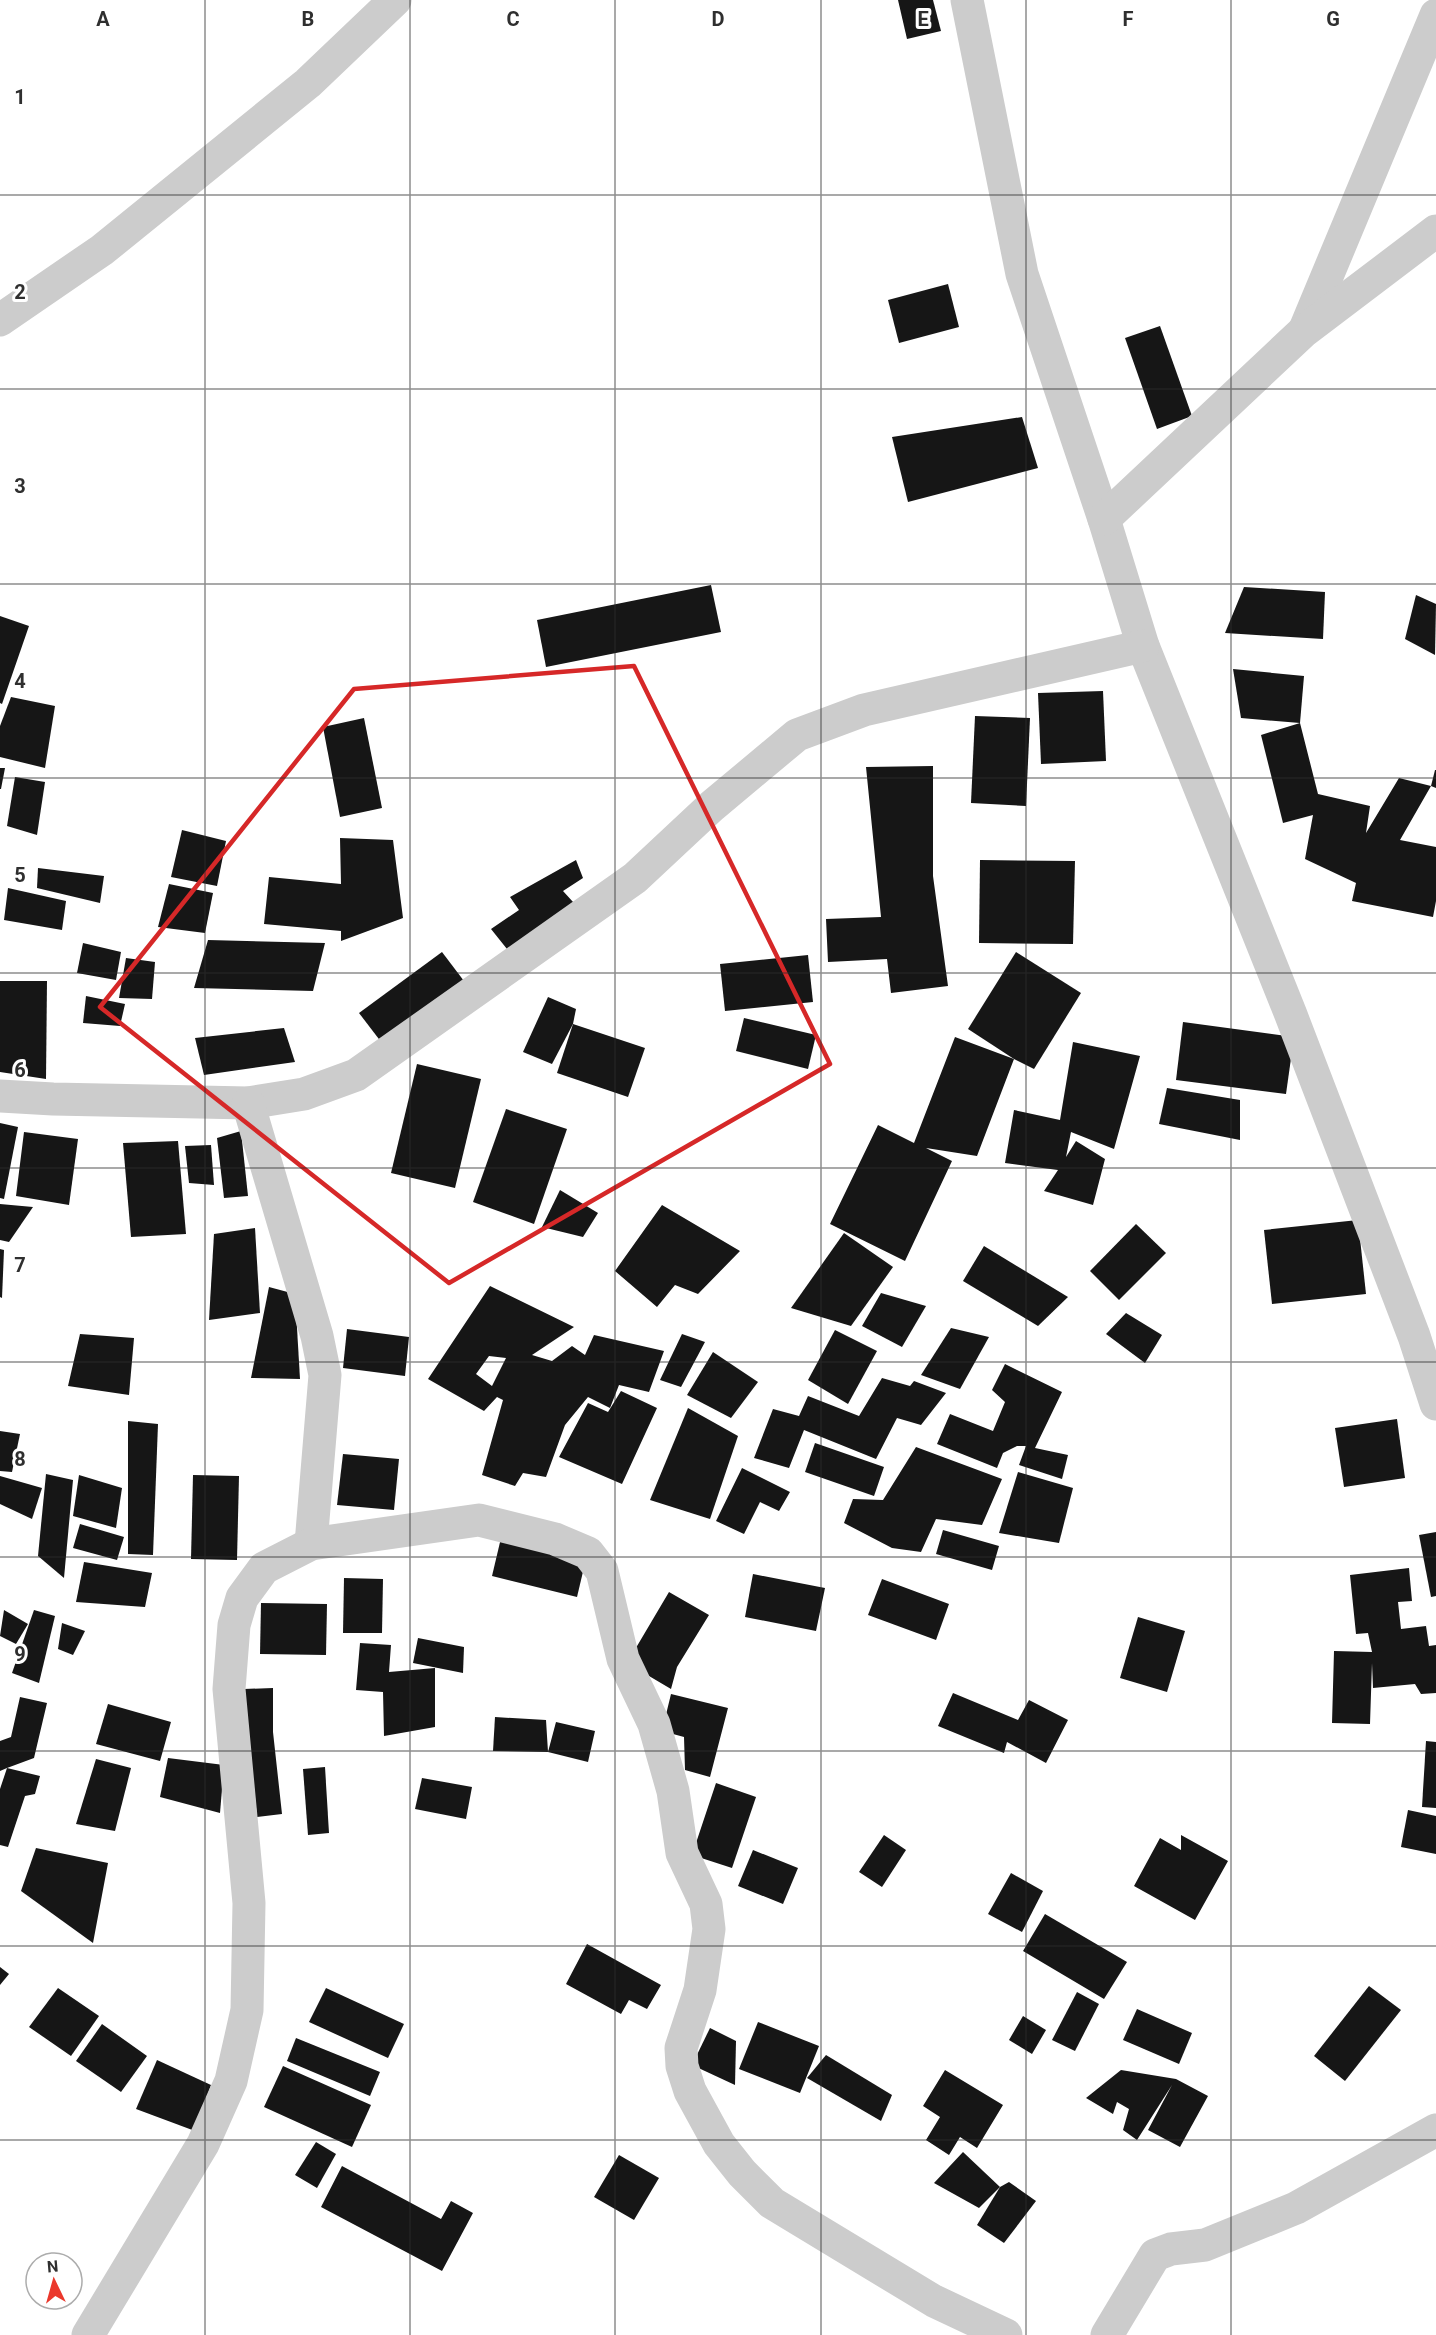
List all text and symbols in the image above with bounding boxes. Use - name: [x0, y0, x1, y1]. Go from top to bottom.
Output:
- text: A: [96, 7, 110, 31]
- text: B: [302, 7, 314, 31]
- text: C: [506, 7, 520, 31]
- text: D: [712, 7, 725, 31]
- text: E: [917, 7, 929, 31]
- text: F: [1123, 7, 1134, 31]
- text: G: [1326, 7, 1340, 31]
- text: 1: [14, 85, 26, 109]
- text: 2: [14, 280, 26, 304]
- text: 3: [14, 474, 26, 498]
- text: 4: [14, 669, 26, 693]
- text: 5: [14, 863, 26, 887]
- text: 6: [14, 1058, 26, 1082]
- text: 7: [14, 1253, 26, 1277]
- text: 8: [14, 1447, 26, 1471]
- text: 9: [14, 1642, 26, 1666]
- north arrow: [24, 2251, 84, 2311]
- text: N: [46, 2257, 59, 2277]

